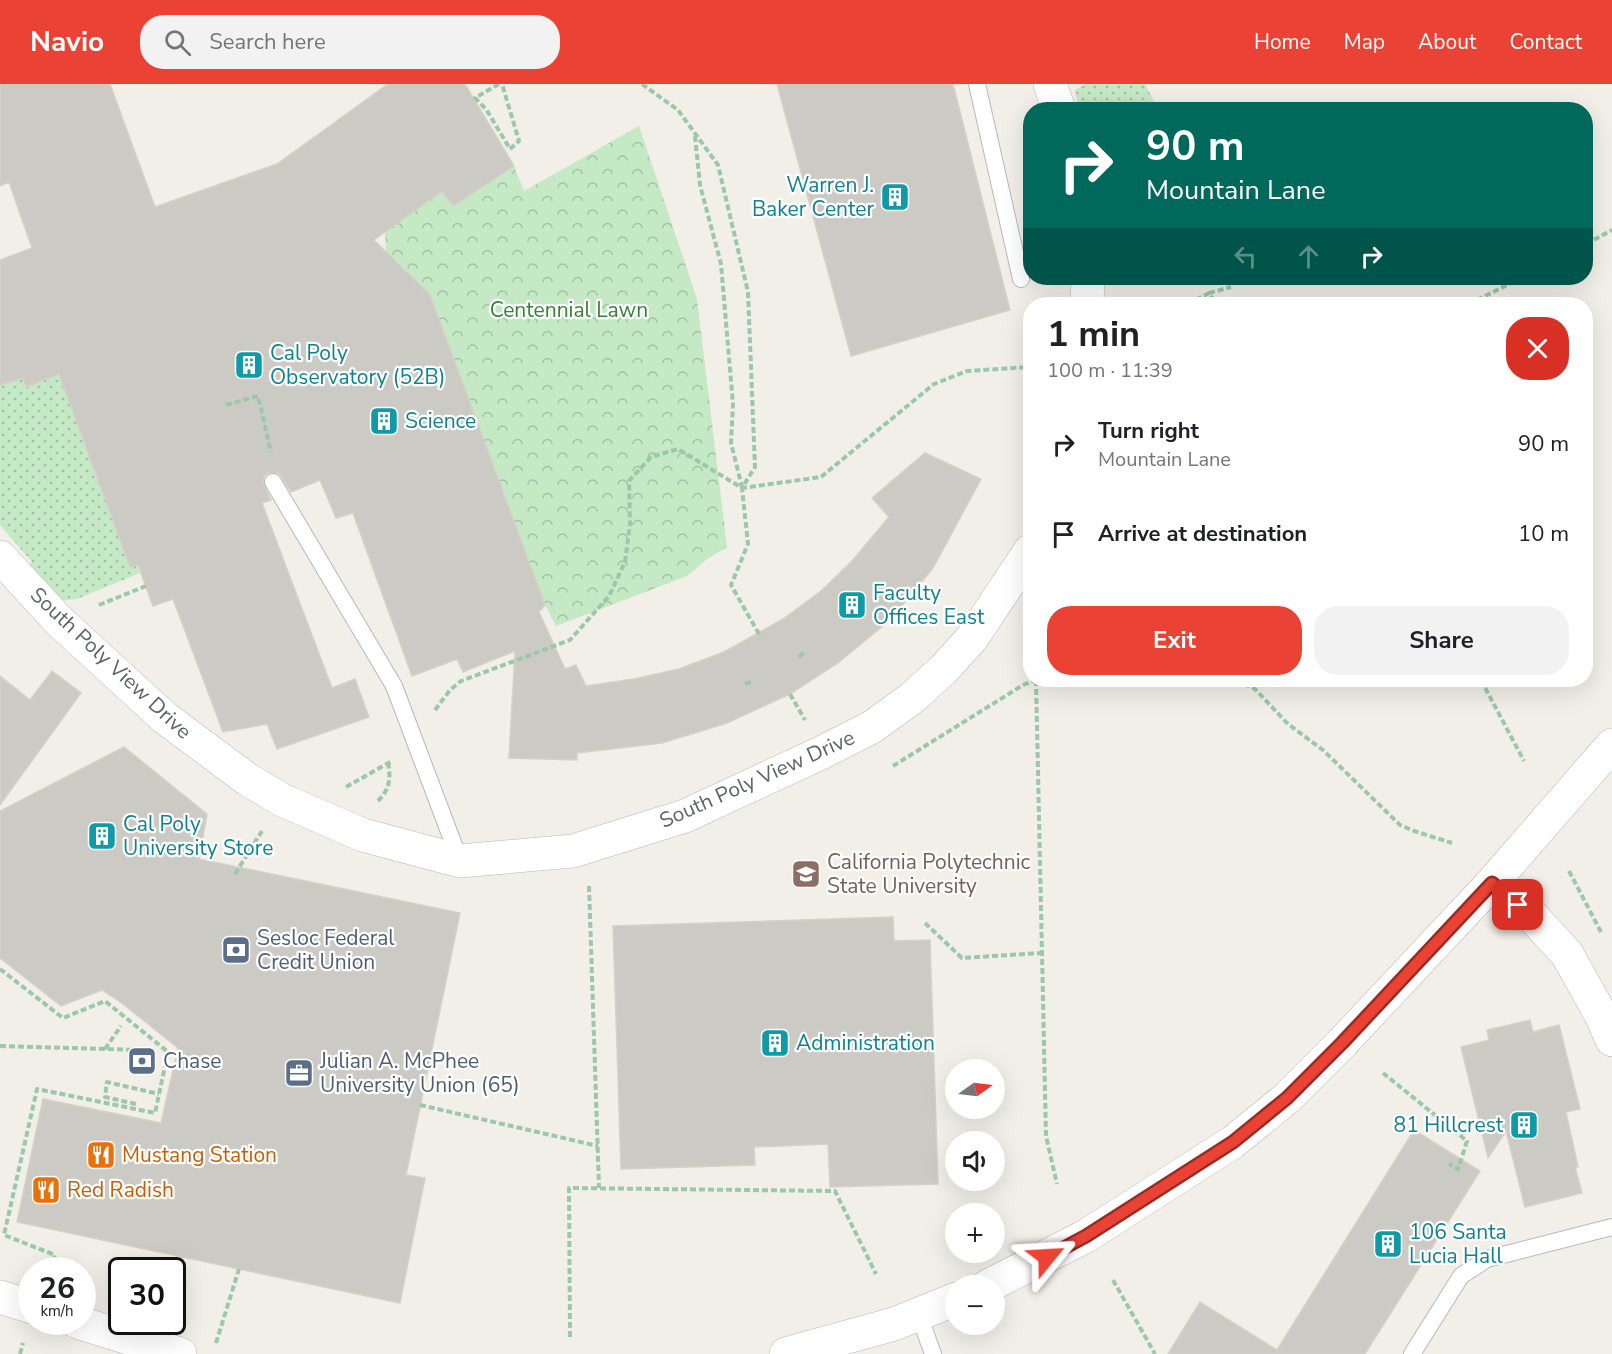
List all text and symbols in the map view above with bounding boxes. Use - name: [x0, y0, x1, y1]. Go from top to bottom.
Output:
- search box: [140, 15, 560, 69]
- text: Navio: [30, 23, 104, 61]
- icon: search: [161, 26, 194, 59]
- text: Search here: [209, 27, 326, 57]
- text: Home: [1254, 28, 1311, 56]
- text: Map: [1344, 28, 1385, 56]
- text: About: [1418, 28, 1476, 56]
- text: Contact: [1509, 28, 1582, 56]
- text: 90 m: [1146, 118, 1245, 175]
- icon: right: [1047, 126, 1125, 204]
- place label: Warren J. Baker Center: [752, 171, 874, 223]
- text: Mountain Lane: [1146, 172, 1326, 209]
- building icon: Warren J. Baker Center: [879, 181, 911, 213]
- icon: left: [1229, 240, 1262, 273]
- icon: ahead: [1292, 240, 1325, 273]
- icon: right: [1355, 240, 1388, 273]
- park label: Centennial Lawn: [490, 296, 648, 324]
- text: 1 min: [1047, 310, 1140, 359]
- button: close: [1506, 317, 1569, 380]
- place label: Cal Poly Observatory (52B): [270, 339, 445, 391]
- building icon: Cal Poly Observatory (52B): [233, 349, 265, 381]
- text: 100 m · 11:39: [1047, 357, 1173, 384]
- building icon: Science: [368, 405, 400, 437]
- place label: Science: [405, 407, 476, 435]
- text: Turn right: [1098, 416, 1199, 446]
- icon: right: [1047, 428, 1080, 461]
- text: 90 m: [1518, 429, 1569, 459]
- text: Mountain Lane: [1098, 446, 1231, 473]
- icon: arrive: [1047, 518, 1080, 551]
- text: Arrive at destination: [1098, 519, 1307, 549]
- text: 10 m: [1518, 519, 1569, 549]
- place label: Faculty Offices East: [873, 579, 985, 631]
- street label: South Poly View Drive: [24, 581, 198, 745]
- building icon: Faculty Offices East: [836, 589, 868, 621]
- button: Exit: [1047, 606, 1302, 675]
- button: Share: [1314, 606, 1569, 675]
- street label: South Poly View Drive: [655, 723, 859, 835]
- place label: Cal Poly University Store: [123, 810, 273, 862]
- building icon: Cal Poly University Store: [86, 820, 118, 852]
- place label: California Polytechnic State University: [827, 848, 1031, 900]
- school or university icon: California Polytechnic State University: [790, 858, 822, 890]
- pin: [1492, 879, 1543, 930]
- icon: arrive: [1501, 888, 1534, 921]
- place label: Sesloc Federal Credit Union: [257, 924, 395, 976]
- bank icon: Sesloc Federal Credit Union: [220, 934, 252, 966]
- building icon: Administration: [759, 1027, 791, 1059]
- place label: Administration: [796, 1029, 935, 1057]
- bank icon: Chase: [126, 1045, 158, 1077]
- place label: Chase: [163, 1047, 221, 1075]
- place label: Julian A. McPhee University Union (65): [319, 1047, 520, 1099]
- office icon: Julian A. McPhee University Union (65): [283, 1057, 315, 1089]
- north arrow: [945, 1059, 1005, 1119]
- map controls: [945, 1059, 1005, 1335]
- building icon: 81 Hillcrest: [1508, 1109, 1540, 1141]
- place label: 81 Hillcrest: [1394, 1111, 1504, 1139]
- button: sound: [945, 1131, 1005, 1191]
- restaurant icon: Mustang Station: [85, 1139, 117, 1171]
- place label: Mustang Station: [122, 1141, 277, 1169]
- restaurant icon: Red Radish: [30, 1174, 62, 1206]
- place label: Red Radish: [67, 1176, 174, 1204]
- button: +: [945, 1203, 1005, 1263]
- place label: 106 Santa Lucia Hall: [1409, 1218, 1507, 1270]
- position arrow: [1015, 1225, 1079, 1289]
- building icon: 106 Santa Lucia Hall: [1372, 1228, 1404, 1260]
- speed limit sign: 30: [108, 1257, 186, 1335]
- text: 26: [39, 1268, 75, 1309]
- button: −: [945, 1275, 1005, 1335]
- text: km/h: [40, 1301, 74, 1321]

